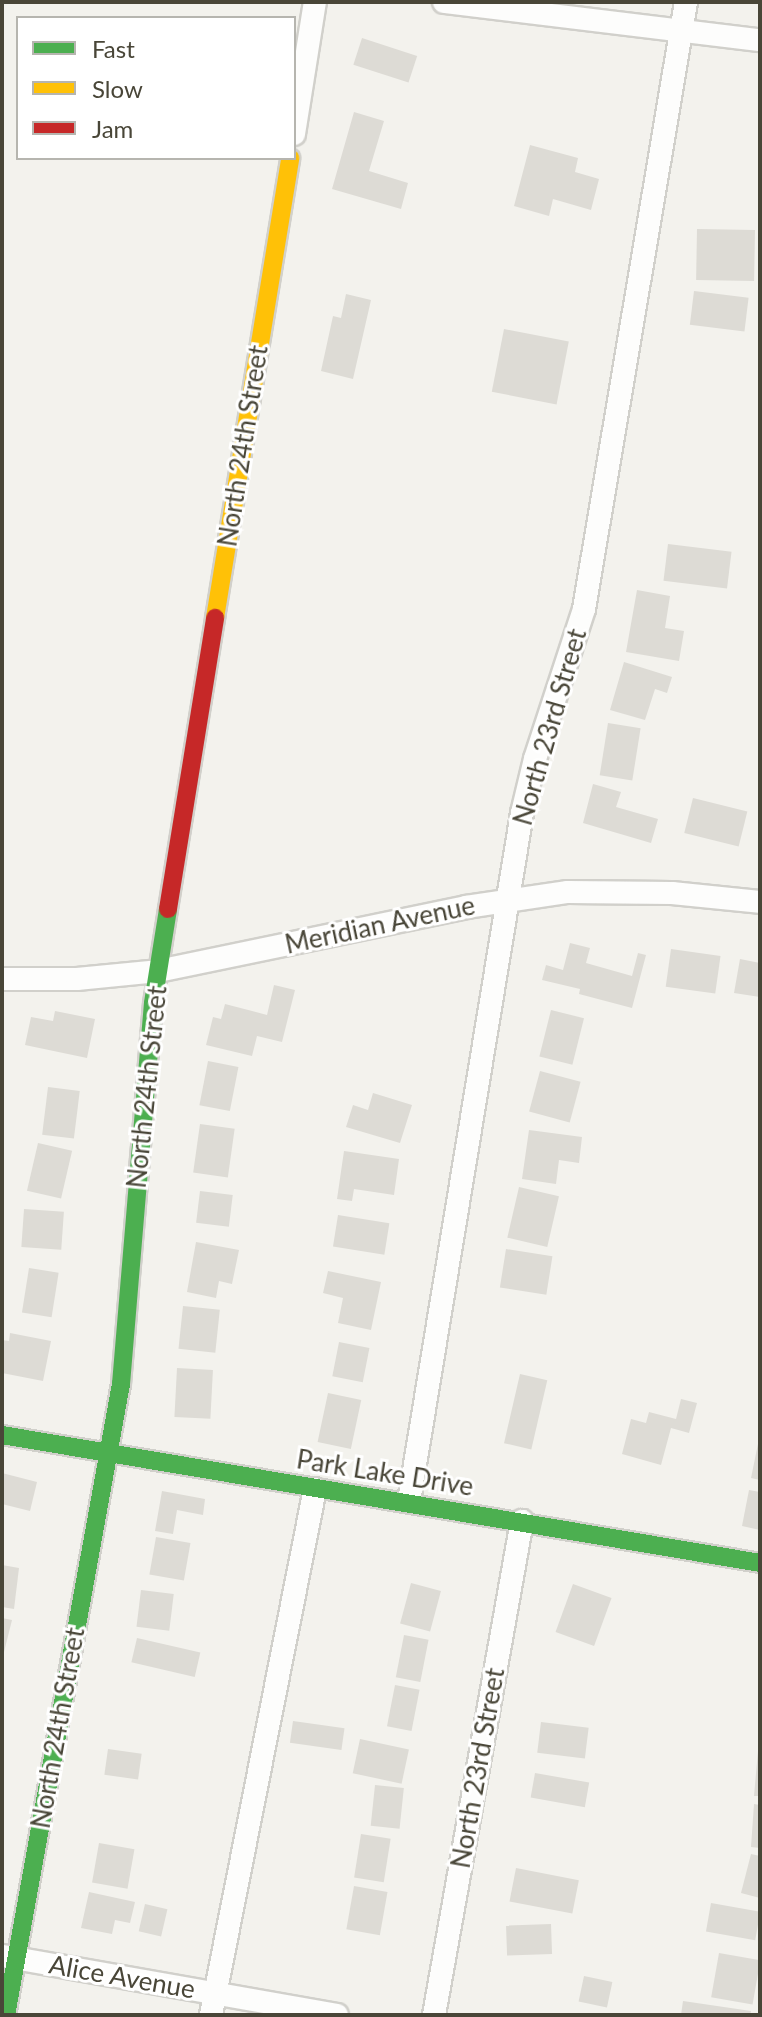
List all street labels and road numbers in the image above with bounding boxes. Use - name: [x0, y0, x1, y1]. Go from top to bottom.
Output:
- street label: North 24th Street: [212, 343, 274, 549]
- street label: North 23rd Street: [507, 625, 593, 829]
- street label: Meridian Avenue: [282, 890, 478, 960]
- street label: North 24th Street: [121, 984, 173, 1190]
- street label: Park Lake Drive: [294, 1444, 476, 1502]
- street label: North 24th Street: [25, 1625, 91, 1831]
- street label: North 23rd Street: [445, 1665, 511, 1871]
- street label: Alice Avenue: [46, 1949, 198, 2005]

